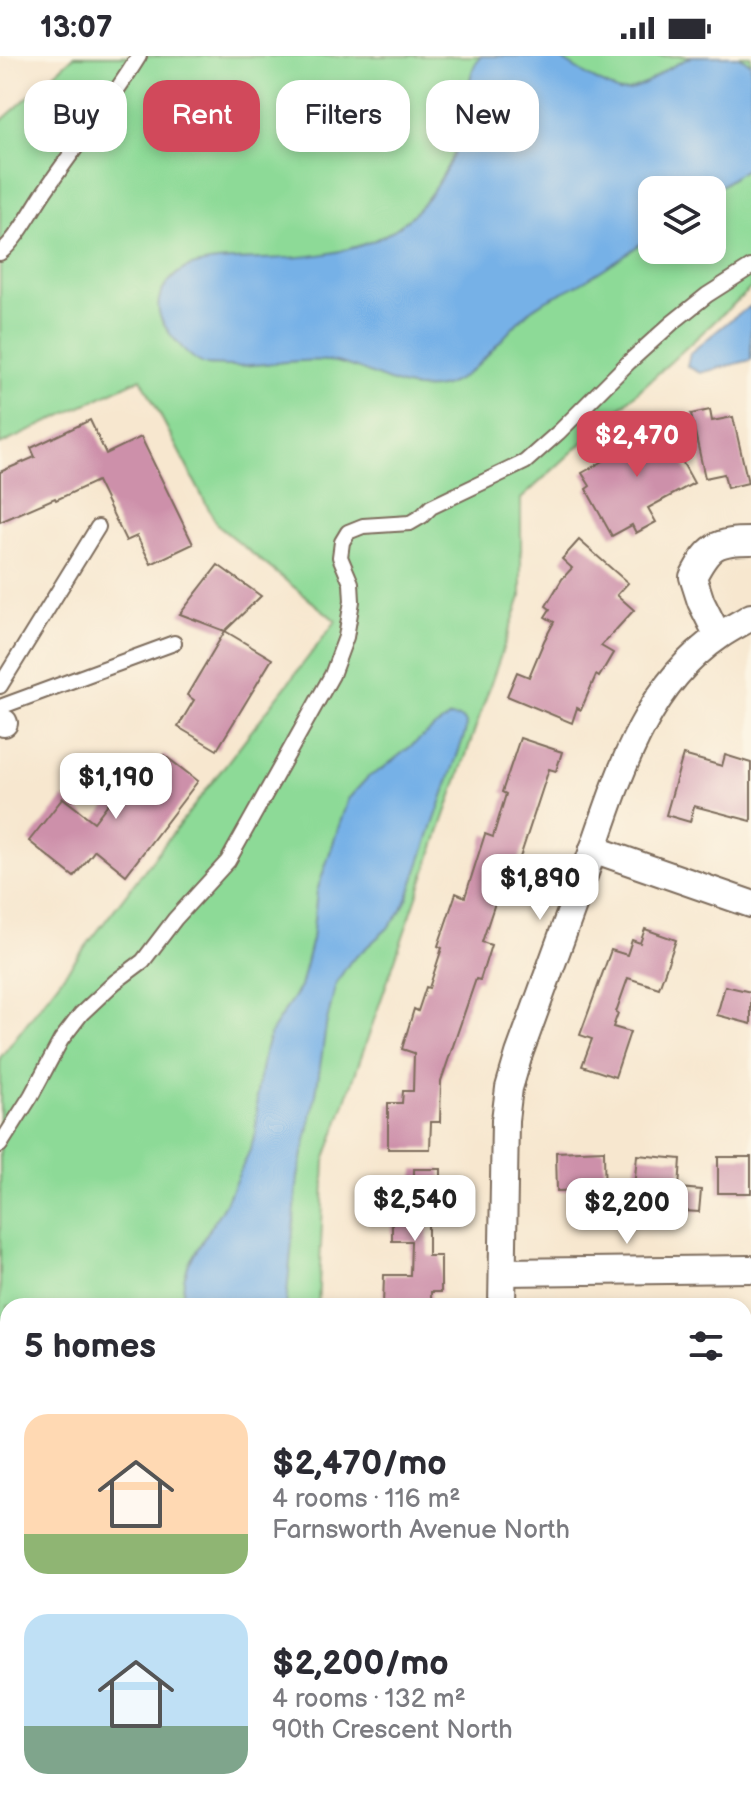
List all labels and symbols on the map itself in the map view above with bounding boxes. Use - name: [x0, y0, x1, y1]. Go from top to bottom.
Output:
- pin: $2,470: [572, 411, 702, 479]
- pin: $1,190: [51, 753, 181, 821]
- pin: $1,890: [475, 854, 605, 922]
- pin: $2,540: [350, 1175, 480, 1243]
- pin: $2,200: [562, 1178, 692, 1246]

